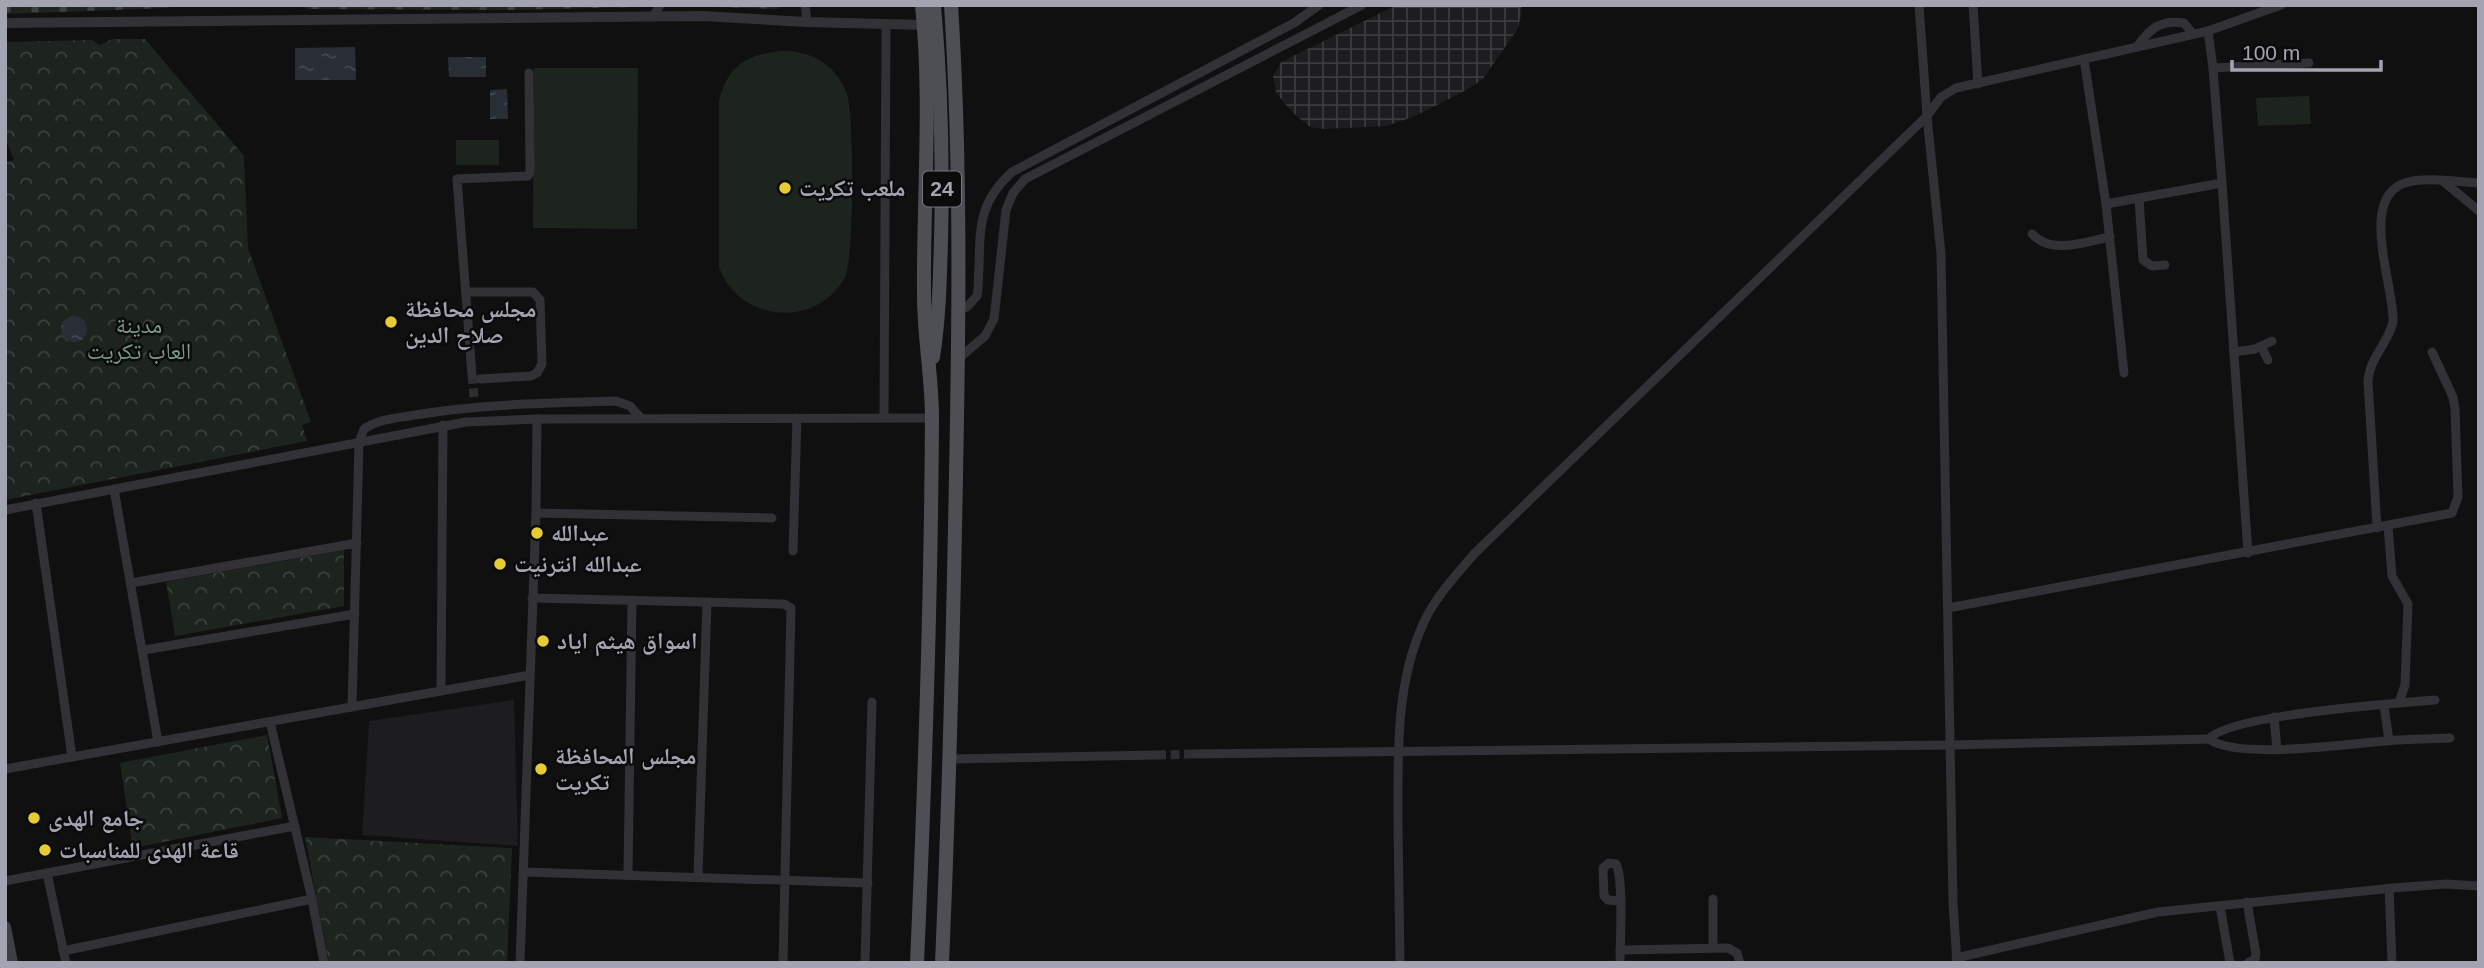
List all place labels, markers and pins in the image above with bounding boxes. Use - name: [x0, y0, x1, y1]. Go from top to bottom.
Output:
- place label: ملعب تكريت: [799, 175, 905, 202]
- marker: ملعب تكريت: [777, 180, 793, 196]
- place label: مجلس محافظة صلاح الدين: [405, 296, 536, 350]
- marker: مجلس محافظة صلاح الدين: [383, 314, 399, 330]
- place label: عبدالله: [551, 520, 609, 547]
- marker: عبدالله: [529, 525, 545, 541]
- place label: عبدالله انترنيت: [514, 551, 642, 578]
- marker: عبدالله انترنيت: [492, 556, 508, 572]
- place label: اسواق هيثم اياد: [557, 628, 697, 657]
- marker: اسواق هيثم اياد: [535, 633, 551, 649]
- place label: مجلس المحافظة تكريت: [555, 743, 696, 796]
- marker: مجلس المحافظة تكريت: [533, 761, 549, 777]
- place label: جامع الهدى: [48, 805, 144, 833]
- marker: جامع الهدى: [26, 810, 42, 826]
- place label: قاعة الهدى للمناسبات: [59, 837, 239, 864]
- marker: قاعة الهدى للمناسبات: [37, 842, 53, 858]

